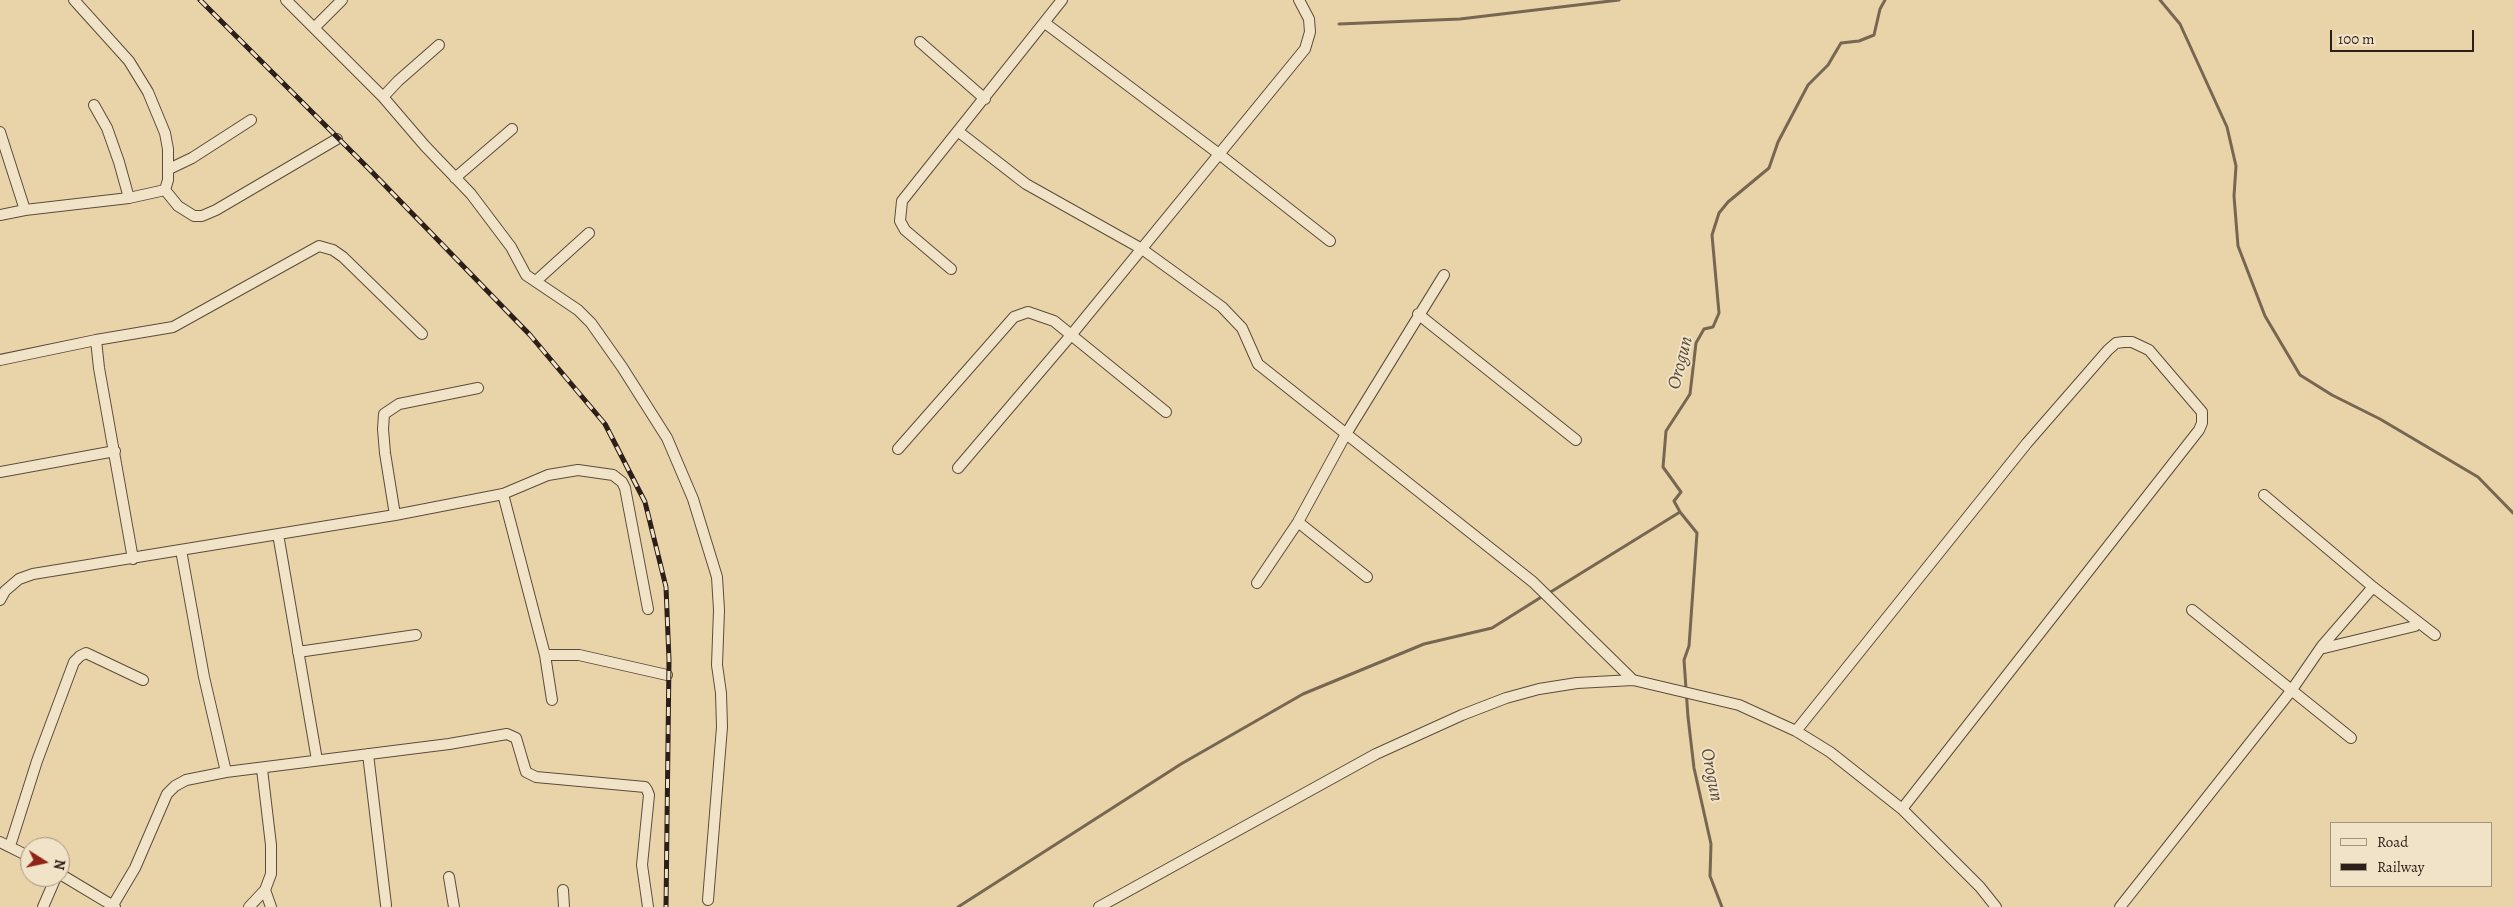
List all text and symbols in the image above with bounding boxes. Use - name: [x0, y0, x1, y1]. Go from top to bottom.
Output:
- scale bar: [2333, 20, 2477, 52]
- text: 100 m: [2338, 29, 2375, 49]
- water label: Orogun: [1663, 334, 1699, 392]
- water label: Orogun: [1695, 746, 1727, 804]
- legend: [2330, 822, 2493, 887]
- text: Road: [2377, 832, 2408, 852]
- north arrow: [20, 837, 70, 887]
- text: Railway: [2377, 857, 2424, 877]
- text: N: [49, 858, 70, 871]

